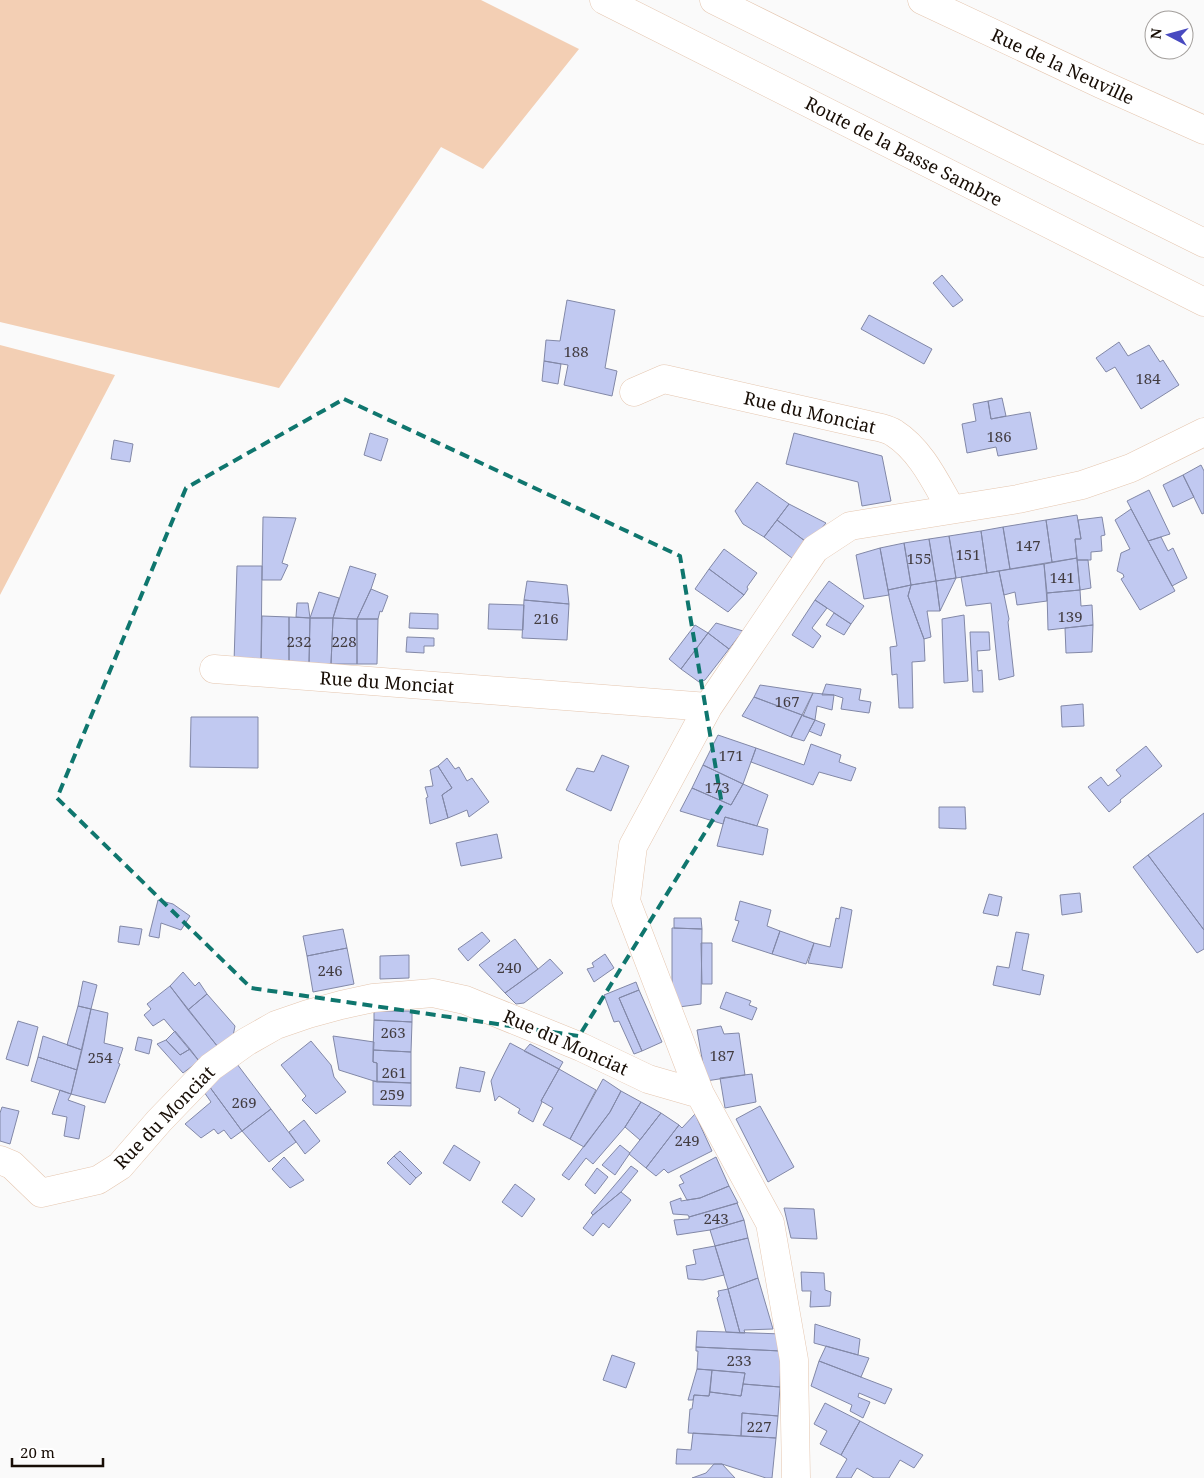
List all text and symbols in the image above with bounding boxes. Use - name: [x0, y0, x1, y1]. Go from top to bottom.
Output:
- north arrow: [1144, 10, 1194, 60]
- street label: Rue de la Neuville: [988, 22, 1138, 110]
- text: N: [1146, 27, 1166, 40]
- street label: Route de la Basse Sambre: [801, 91, 1007, 211]
- house number: 188: [563, 341, 589, 361]
- house number: 184: [1135, 368, 1161, 388]
- street label: Rue du Monciat: [742, 385, 878, 439]
- house number: 186: [986, 426, 1012, 446]
- house number: 147: [1015, 535, 1041, 555]
- house number: 151: [955, 544, 981, 564]
- house number: 155: [906, 548, 932, 568]
- house number: 141: [1049, 567, 1075, 587]
- house number: 139: [1057, 606, 1083, 626]
- house number: 216: [533, 608, 559, 628]
- house number: 232: [286, 631, 312, 651]
- house number: 228: [331, 631, 357, 651]
- street label: Rue du Monciat: [319, 665, 455, 699]
- house number: 167: [774, 691, 800, 711]
- house number: 171: [718, 745, 744, 765]
- house number: 173: [704, 777, 730, 797]
- house number: 240: [496, 957, 522, 977]
- house number: 246: [317, 960, 343, 980]
- street label: Rue du Monciat: [500, 1004, 632, 1080]
- house number: 263: [380, 1022, 406, 1042]
- house number: 187: [709, 1045, 735, 1065]
- house number: 254: [87, 1047, 113, 1067]
- street label: Rue du Monciat: [109, 1060, 219, 1174]
- house number: 261: [381, 1062, 407, 1082]
- house number: 259: [379, 1084, 405, 1104]
- house number: 269: [231, 1092, 257, 1112]
- house number: 249: [674, 1130, 700, 1150]
- house number: 243: [703, 1208, 729, 1228]
- house number: 233: [726, 1350, 752, 1370]
- house number: 227: [746, 1416, 772, 1436]
- scale bar: [12, 1436, 104, 1468]
- text: 20 m: [20, 1442, 55, 1462]

